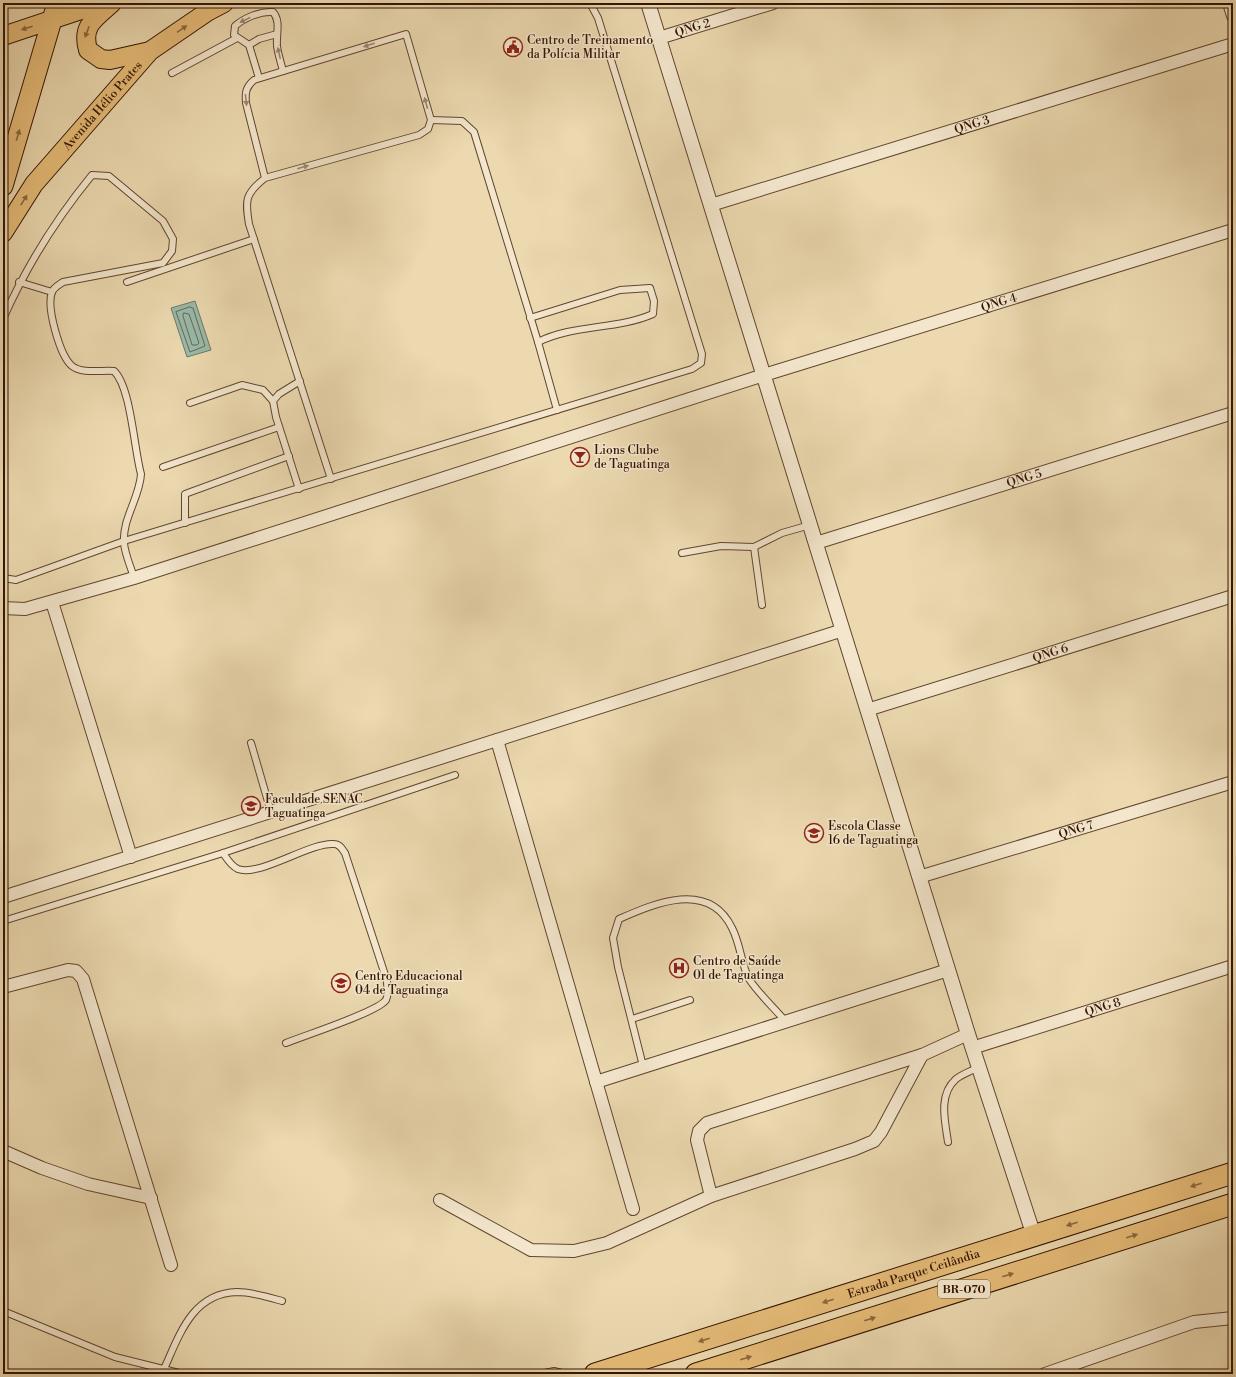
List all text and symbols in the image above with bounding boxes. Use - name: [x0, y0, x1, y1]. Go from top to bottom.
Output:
- one-way arrow: [239, 16, 251, 23]
- street label: QNG 2: [673, 16, 712, 41]
- one-way arrow: [21, 25, 33, 31]
- one-way arrow: [177, 25, 187, 33]
- one-way arrow: [84, 27, 90, 39]
- place label: Centro de Treinamento da Polícia Militar: [527, 33, 653, 62]
- public building icon: Centro de Treinamento da Polícia Militar: [502, 36, 524, 58]
- one-way arrow: [363, 42, 375, 48]
- one-way arrow: [275, 47, 281, 59]
- street label: Avenida Hélio Prates: [59, 58, 146, 154]
- one-way arrow: [243, 94, 249, 106]
- one-way arrow: [423, 97, 429, 109]
- street label: QNG 3: [953, 112, 992, 138]
- one-way arrow: [15, 129, 21, 141]
- one-way arrow: [297, 164, 309, 170]
- one-way arrow: [20, 195, 28, 205]
- street label: QNG 4: [979, 290, 1019, 315]
- place label: Lions Clube de Taguatinga: [594, 443, 671, 472]
- bar icon: Lions Clube de Taguatinga: [569, 446, 591, 468]
- street label: QNG 5: [1005, 466, 1044, 491]
- street label: QNG 6: [1031, 641, 1070, 666]
- place label: Faculdade SENAC Taguatinga: [265, 792, 363, 821]
- school or university icon: Faculdade SENAC Taguatinga: [240, 795, 262, 817]
- street label: QNG 7: [1057, 818, 1095, 842]
- place label: Escola Classe 16 de Taguatinga: [828, 819, 919, 848]
- school or university icon: Escola Classe 16 de Taguatinga: [803, 822, 825, 844]
- place label: Centro de Saúde 01 de Taguatinga: [693, 954, 785, 983]
- hospital icon: Centro de Saúde 01 de Taguatinga: [668, 957, 690, 979]
- place label: Centro Educacional 04 de Taguatinga: [355, 969, 463, 998]
- school or university icon: Centro Educacional 04 de Taguatinga: [330, 972, 352, 994]
- street label: QNG 8: [1083, 995, 1123, 1020]
- one-way arrow: [1189, 1182, 1201, 1188]
- one-way arrow: [1065, 1221, 1077, 1227]
- one-way arrow: [1126, 1233, 1138, 1239]
- street label: Estrada Parque Ceilândia: [846, 1246, 983, 1302]
- one-way arrow: [1002, 1272, 1014, 1278]
- road number: BR-070: [938, 1280, 990, 1298]
- one-way arrow: [821, 1298, 833, 1304]
- one-way arrow: [865, 1316, 877, 1322]
- one-way arrow: [697, 1337, 709, 1343]
- one-way arrow: [741, 1355, 753, 1361]

